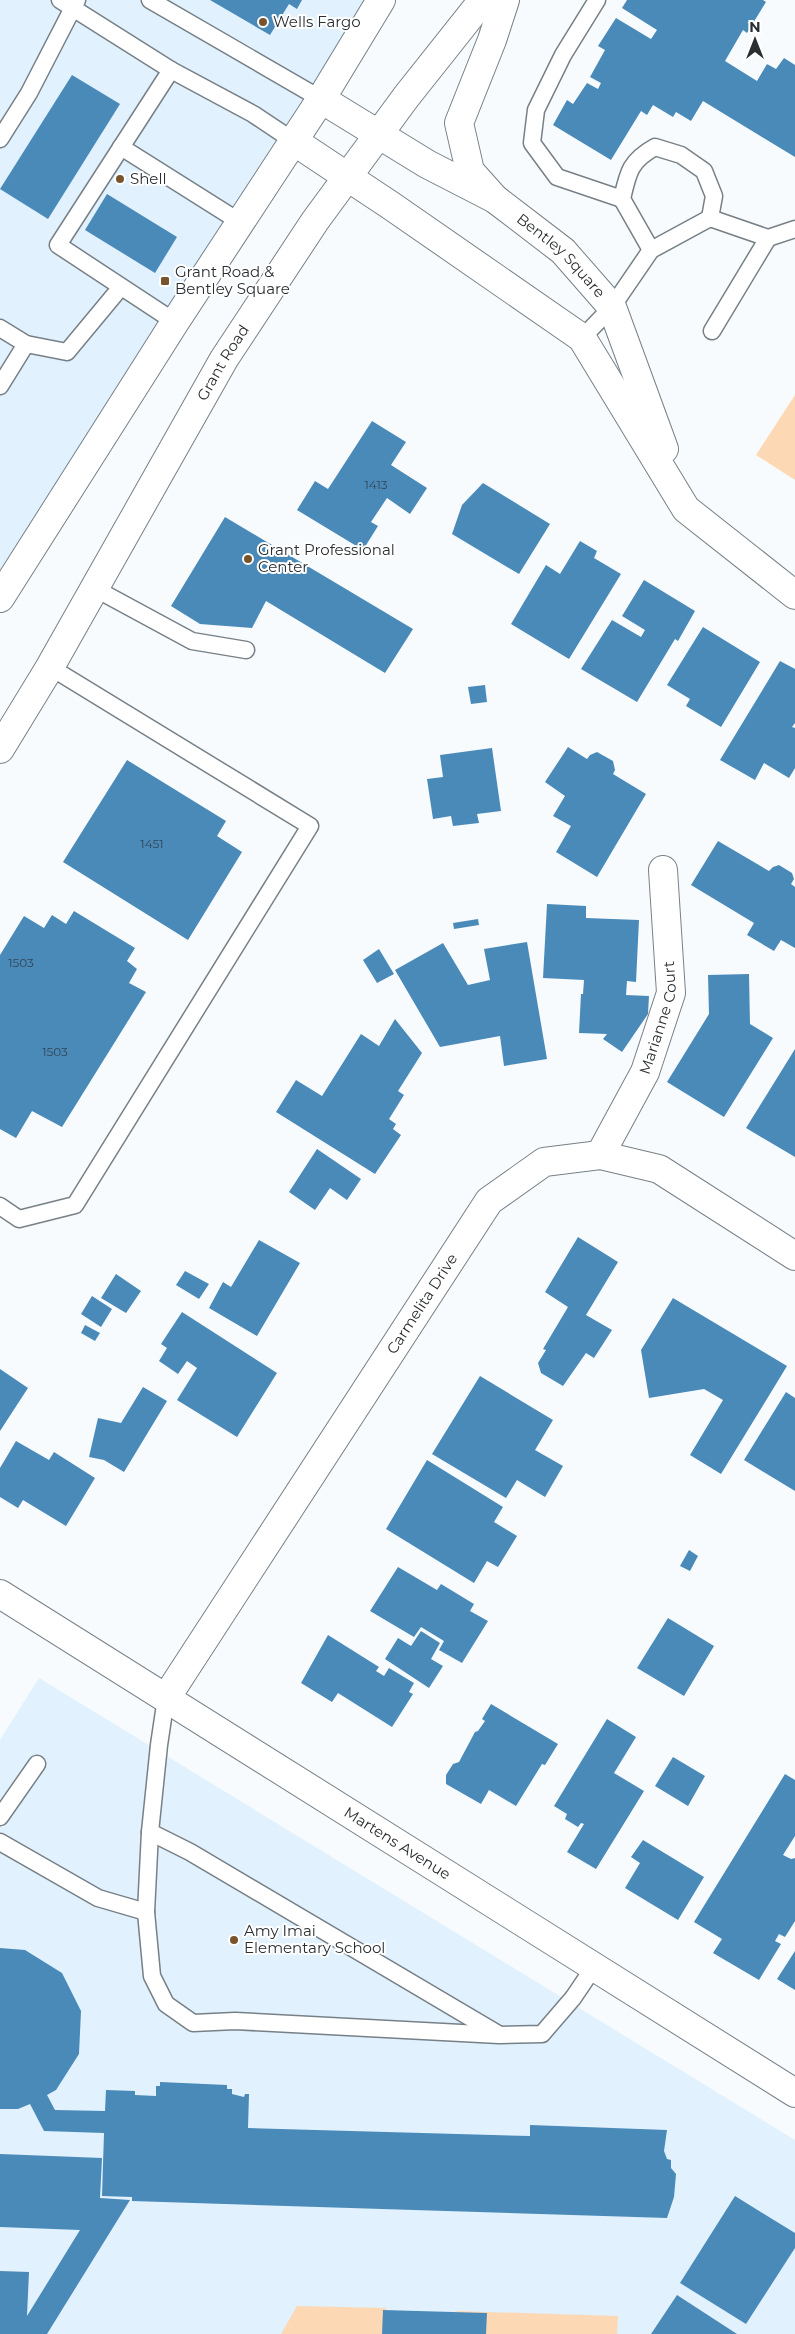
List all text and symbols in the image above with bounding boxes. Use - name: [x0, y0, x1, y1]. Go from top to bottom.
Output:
- place label: Wells Fargo: [273, 12, 361, 31]
- north arrow: [730, 15, 780, 65]
- marker: Wells Fargo: [257, 16, 269, 28]
- text: N: [749, 18, 761, 36]
- place label: Shell: [130, 169, 167, 188]
- marker: Shell: [114, 173, 126, 185]
- street label: Bentley Square: [513, 209, 609, 301]
- place label: Grant Road & Bentley Square: [175, 262, 290, 298]
- marker: Grant Road & Bentley Square: [159, 275, 171, 287]
- street label: Grant Road: [192, 321, 253, 404]
- house number: 1413: [364, 477, 388, 492]
- place label: Grant Professional Center: [258, 540, 395, 576]
- marker: Grant Professional Center: [242, 553, 254, 565]
- house number: 1451: [140, 836, 164, 851]
- house number: 1503: [8, 955, 34, 970]
- street label: Marianne Court: [635, 960, 680, 1077]
- house number: 1503: [42, 1044, 68, 1059]
- street label: Carmelita Drive: [382, 1250, 461, 1358]
- street label: Martens Avenue: [341, 1802, 454, 1883]
- place label: Amy Imai Elementary School: [244, 1921, 385, 1957]
- marker: Amy Imai Elementary School: [228, 1934, 240, 1946]

